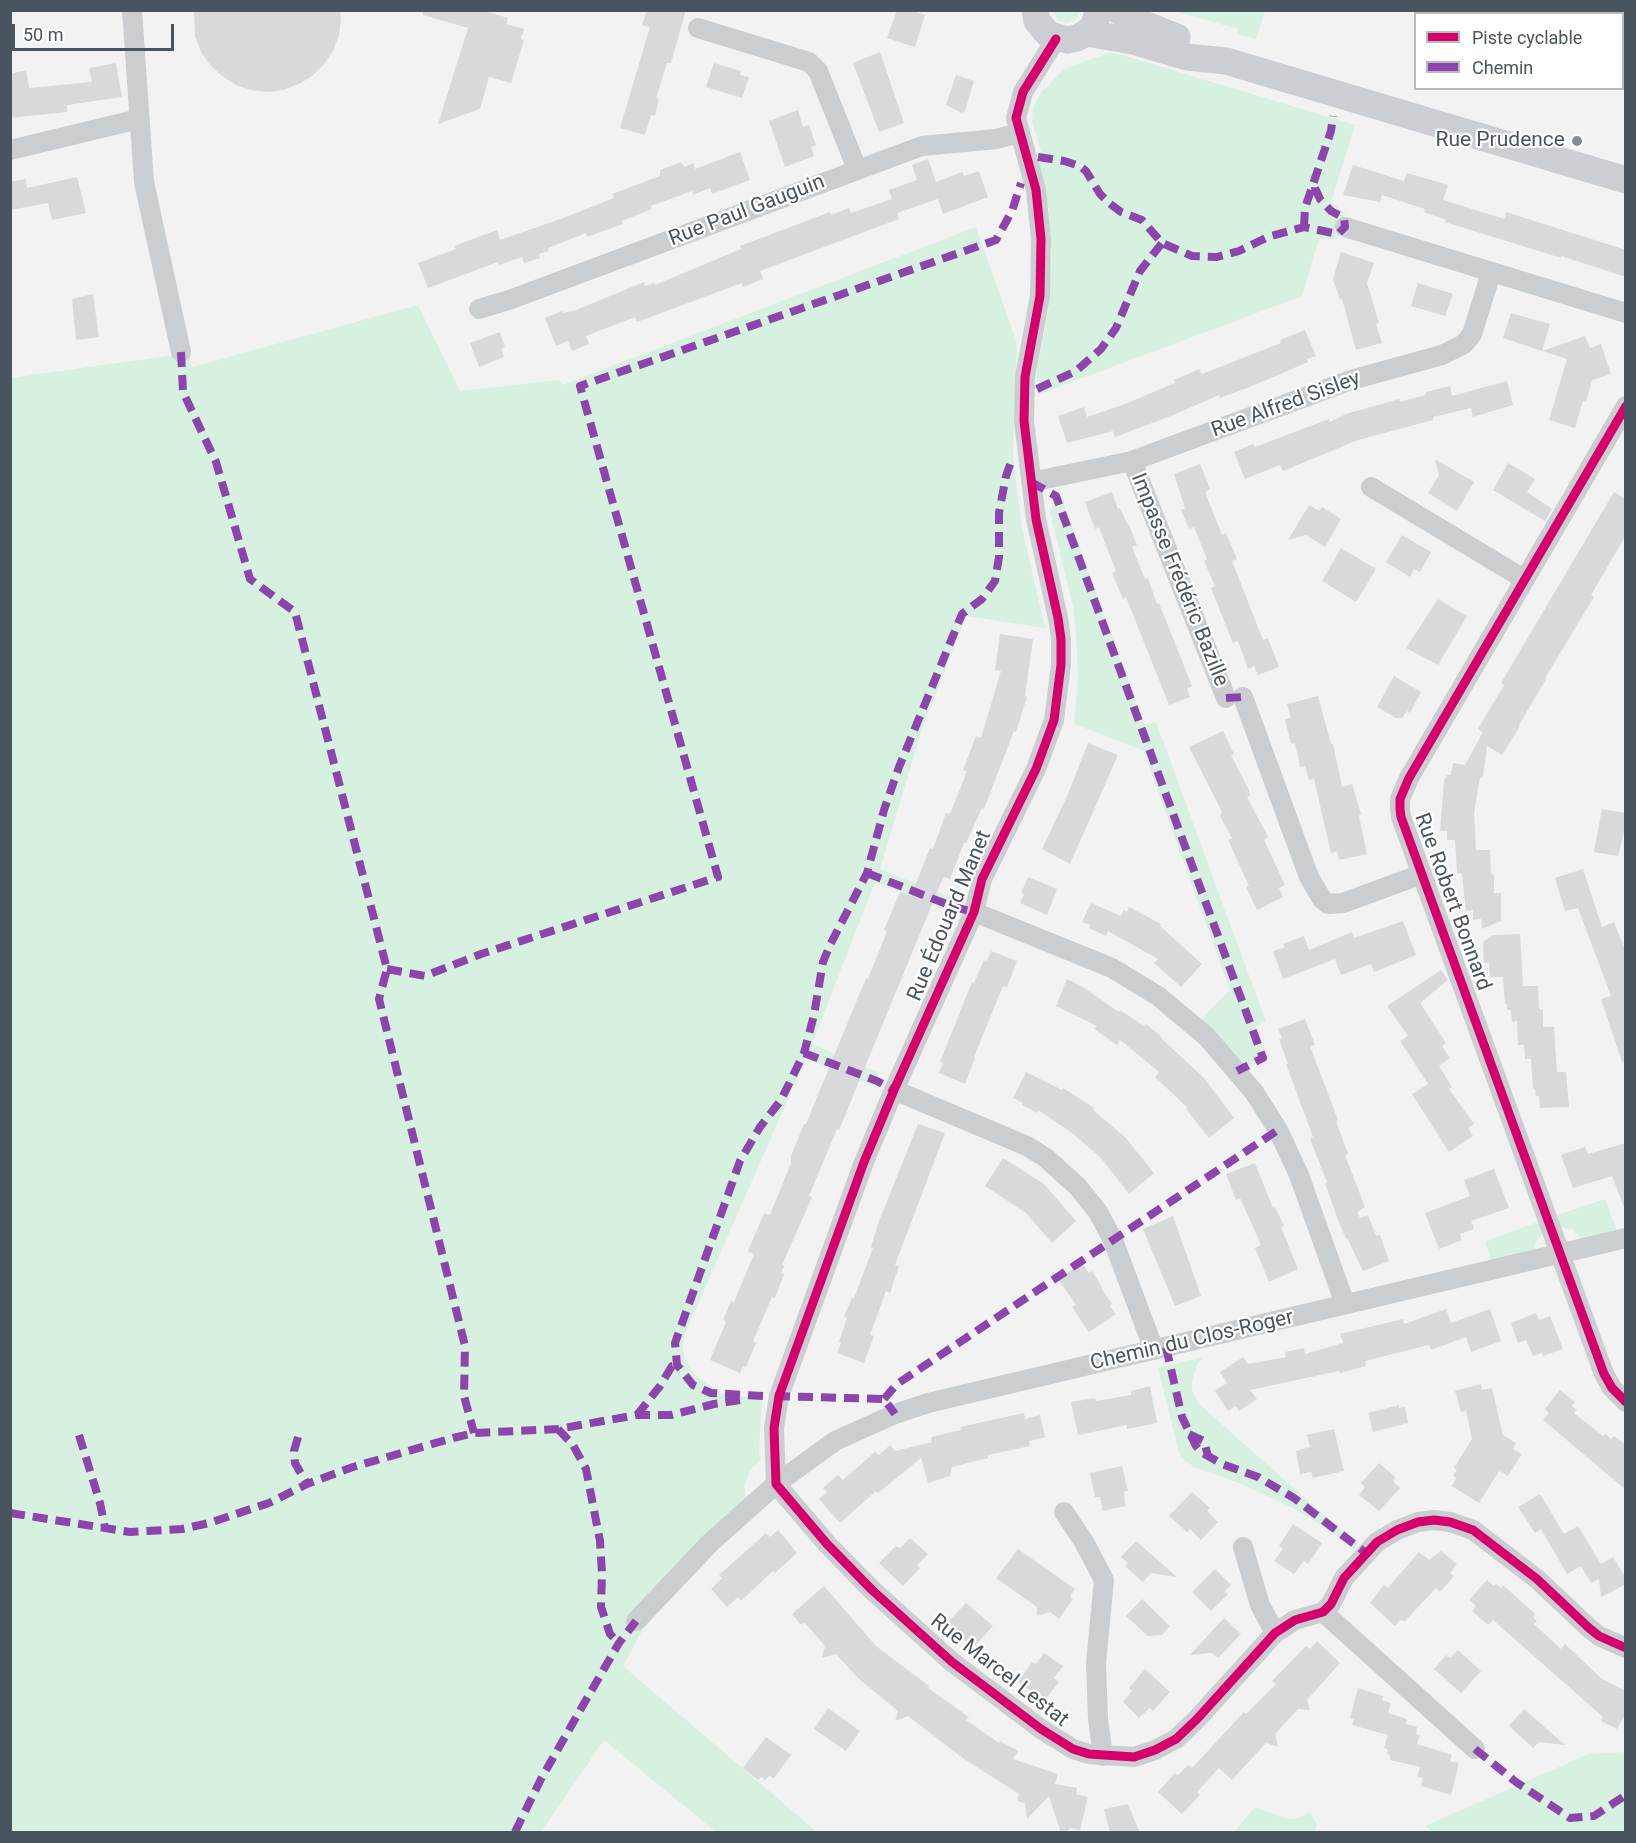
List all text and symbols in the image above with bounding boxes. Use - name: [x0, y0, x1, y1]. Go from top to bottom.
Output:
- scale bar: [15, 12, 177, 50]
- legend: [1414, 12, 1624, 90]
- text: 50 m: [23, 24, 63, 45]
- text: Piste cyclable: [1472, 27, 1582, 48]
- text: Chemin: [1472, 57, 1533, 78]
- place label: Rue Prudence: [1435, 128, 1565, 154]
- marker: Rue Prudence: [1570, 134, 1584, 148]
- street label: Rue Paul Gauguin: [666, 170, 828, 252]
- street label: Rue Alfred Sisley: [1208, 366, 1364, 444]
- street label: Impasse Frédéric Bazille: [1125, 470, 1233, 690]
- street label: Rue Robert Bonnard: [1408, 810, 1496, 994]
- street label: Rue Édouard Manet: [903, 827, 997, 1005]
- street label: Chemin du Clos-Roger: [1088, 1305, 1296, 1377]
- street label: Rue Marcel Lestat: [925, 1609, 1073, 1733]

